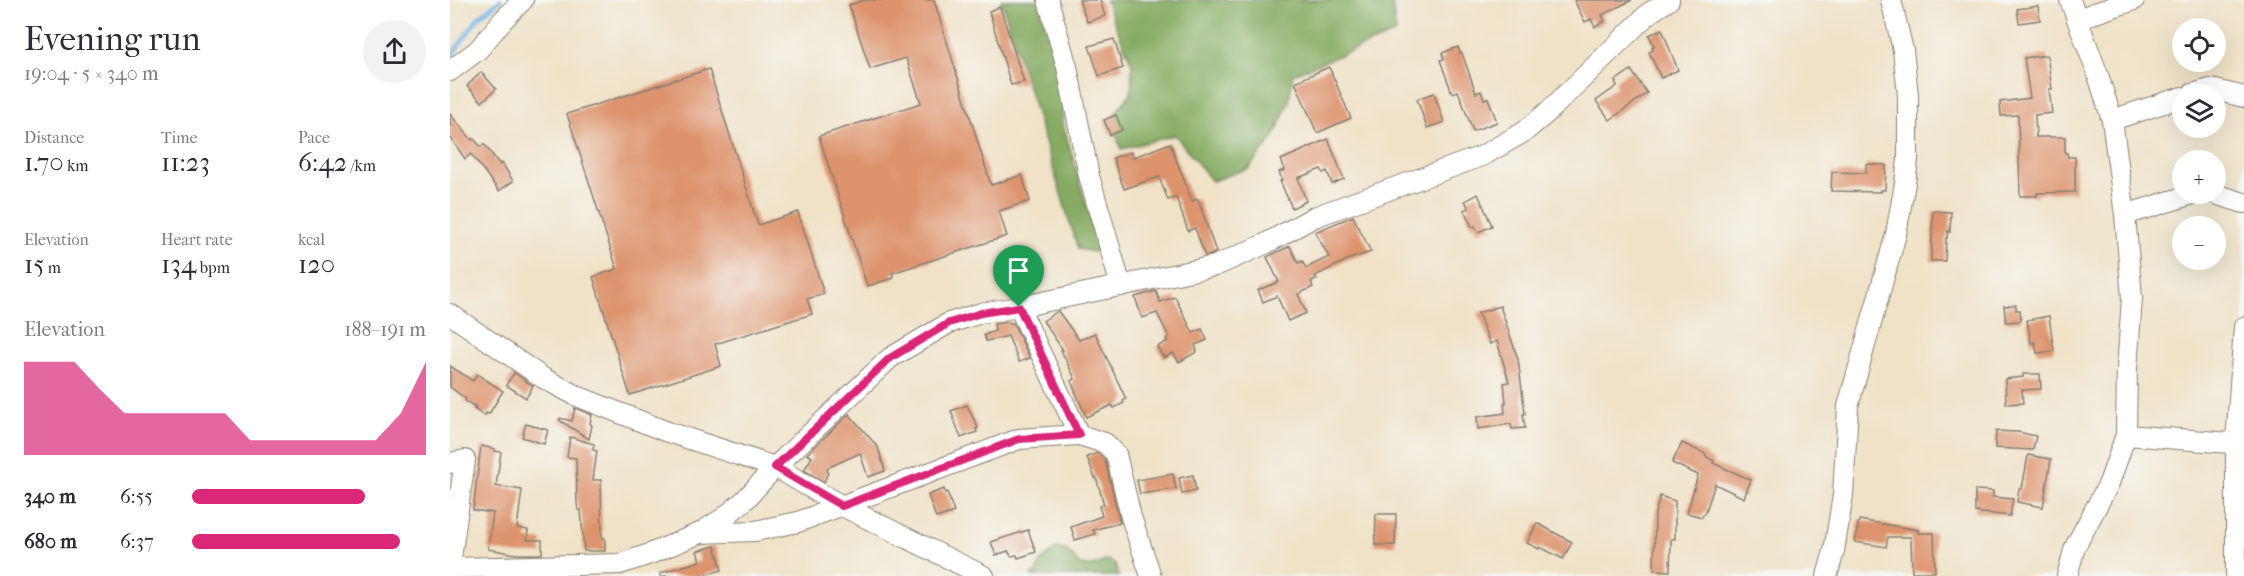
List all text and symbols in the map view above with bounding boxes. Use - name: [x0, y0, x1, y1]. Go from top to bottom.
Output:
- map controls: [2172, 18, 2226, 270]
- button: locate: [2172, 18, 2226, 72]
- text: Evening run: [24, 20, 201, 59]
- button: share: [363, 20, 426, 83]
- text: 19:04 · 5 × 340 m: [24, 62, 159, 85]
- button: layers: [2172, 84, 2226, 138]
- text: Distance: [24, 128, 84, 147]
- text: Time: [161, 128, 197, 147]
- text: Pace: [298, 128, 330, 147]
- text: 1.70: [24, 147, 64, 178]
- text: 11:23: [161, 147, 210, 178]
- text: 6:42: [298, 147, 347, 178]
- button: +: [2172, 150, 2226, 204]
- text: km: [64, 156, 89, 175]
- text: /km: [347, 156, 376, 175]
- button: −: [2172, 216, 2226, 270]
- text: Elevation: [24, 230, 89, 249]
- text: Heart rate: [161, 230, 233, 249]
- text: kcal: [298, 230, 325, 249]
- pin: [993, 245, 1044, 307]
- text: 15: [24, 249, 44, 280]
- text: 134: [161, 249, 196, 280]
- text: 120: [298, 249, 335, 280]
- icon: arrive: [1002, 254, 1035, 287]
- text: m: [44, 258, 61, 277]
- text: bpm: [196, 258, 230, 277]
- text: Elevation: [24, 318, 105, 341]
- text: 188–191 m: [344, 318, 426, 341]
- text: 340 m: [24, 485, 76, 508]
- text: 6:55: [120, 485, 153, 508]
- text: 680 m: [24, 530, 77, 553]
- text: 6:37: [120, 530, 154, 553]

